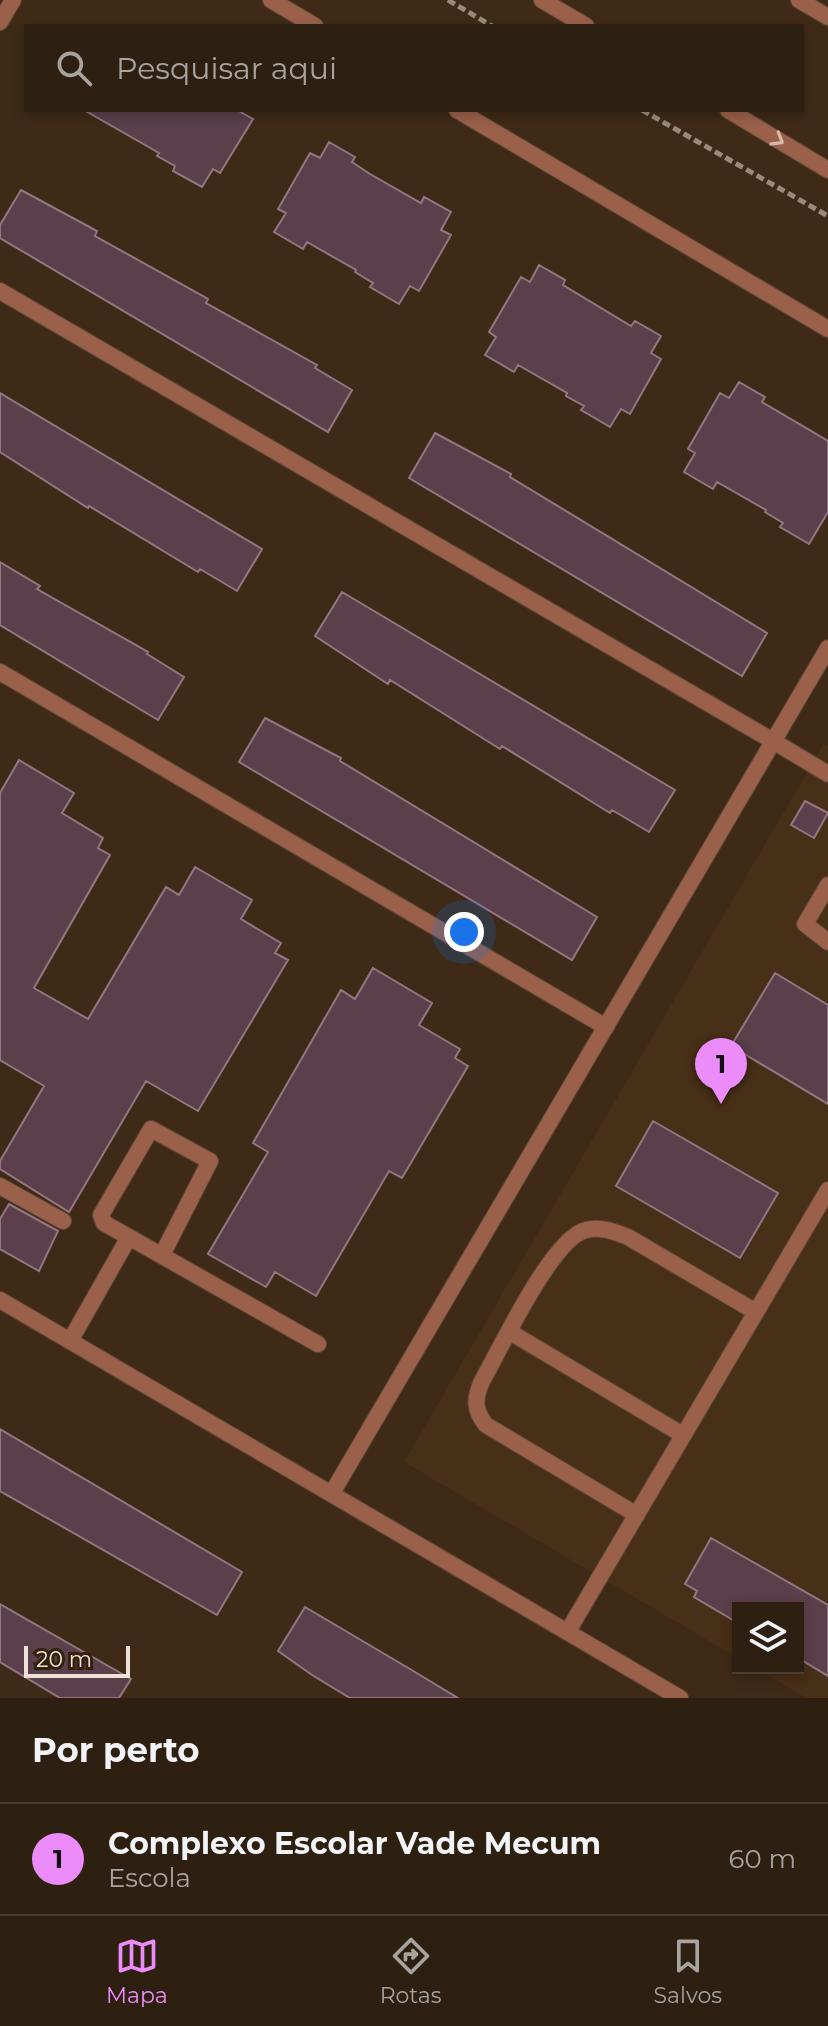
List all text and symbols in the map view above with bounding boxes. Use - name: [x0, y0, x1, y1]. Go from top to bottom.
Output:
- search box: [24, 24, 804, 112]
- icon: search: [52, 46, 96, 90]
- text: Pesquisar aqui: [116, 50, 337, 87]
- one-way arrow: [769, 130, 784, 146]
- your location: [444, 912, 484, 952]
- pin: 1: [695, 1038, 747, 1104]
- map controls: [732, 1602, 804, 1674]
- button: layers: [732, 1602, 804, 1674]
- scale bar: [24, 1642, 130, 1678]
- text: 20 m: [36, 1646, 92, 1673]
- text: Por perto: [32, 1729, 200, 1771]
- text: Complexo Escolar Vade Mecum: [108, 1825, 601, 1862]
- text: 1: [53, 1843, 63, 1875]
- text: 60 m: [729, 1843, 796, 1875]
- text: Escola: [108, 1862, 191, 1894]
- tab: Mapa: [106, 1934, 168, 2009]
- tab: Rotas: [380, 1934, 442, 2009]
- tab: Salvos: [653, 1934, 722, 2009]

